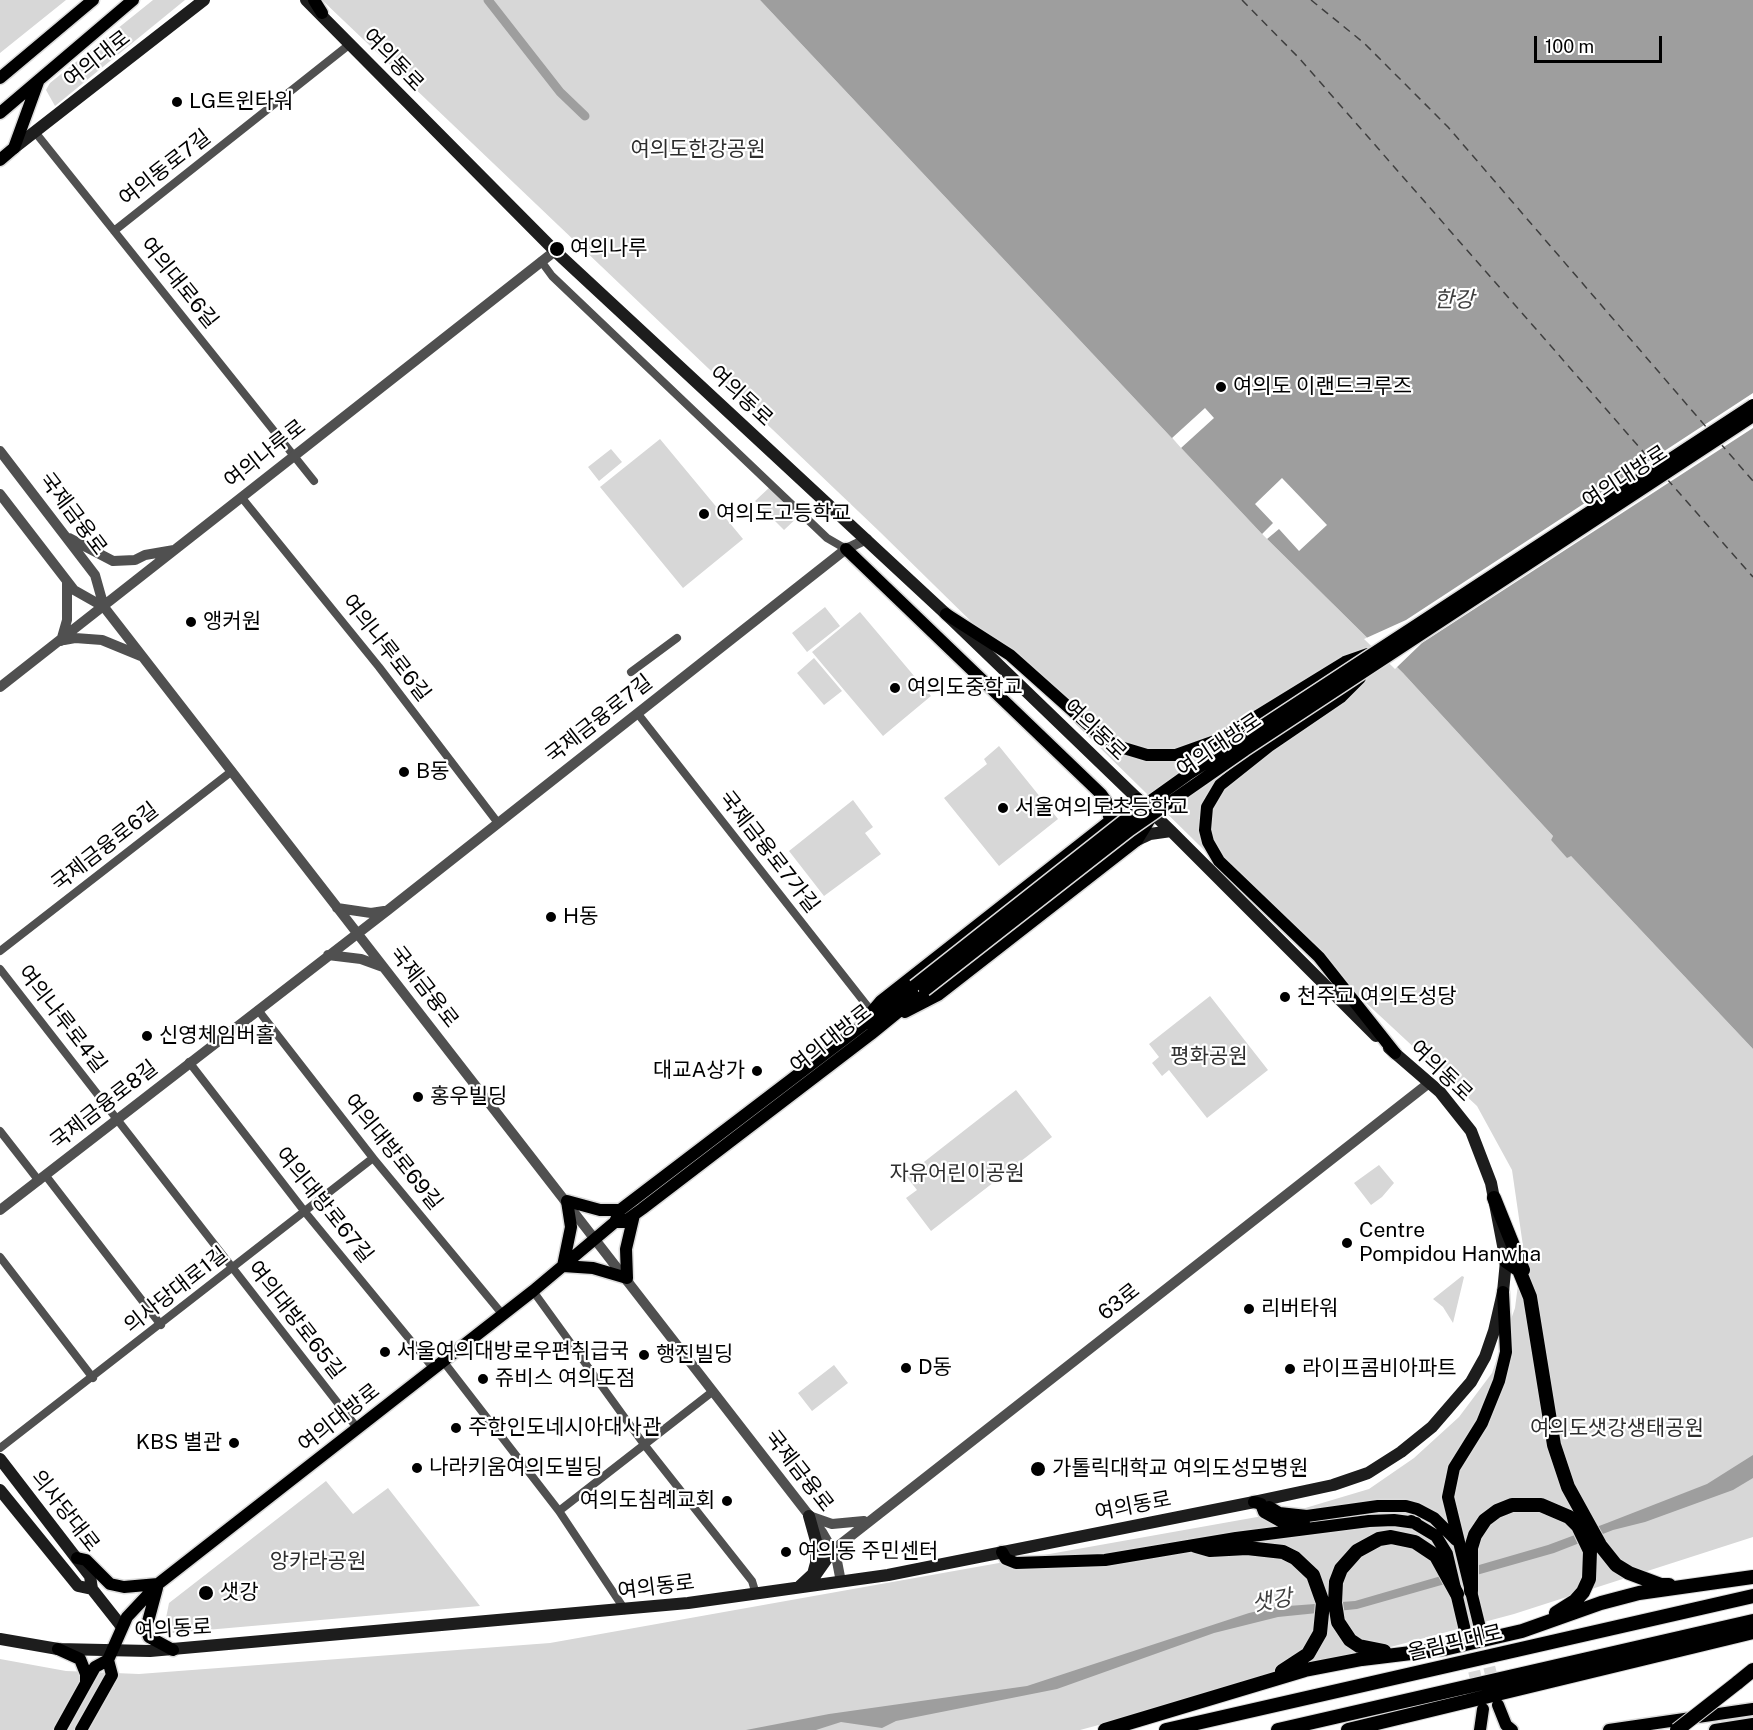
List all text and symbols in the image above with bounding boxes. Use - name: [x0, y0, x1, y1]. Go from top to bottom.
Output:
- street label: 여의동로: [357, 23, 429, 97]
- scale bar: [1537, 24, 1664, 62]
- street label: 여의대로: [59, 25, 135, 93]
- text: 100 m: [1545, 36, 1594, 57]
- place label: LG트윈타워: [189, 89, 293, 115]
- marker: LG트윈타워: [170, 95, 184, 109]
- street label: 여의동로7길: [114, 124, 216, 212]
- park label: 여의도한강공원: [630, 137, 766, 163]
- street label: 여의대로6길: [135, 232, 223, 334]
- place label: 여의나루: [570, 236, 647, 262]
- marker: 여의나루: [548, 240, 566, 258]
- water label: 한강: [1434, 287, 1474, 313]
- street label: 여의동로: [704, 360, 778, 432]
- place label: 여의도 이랜드크루즈: [1233, 374, 1412, 400]
- marker: 여의도 이랜드크루즈: [1214, 380, 1228, 394]
- street label: 여의나루로: [219, 414, 311, 494]
- street label: 여의대방로: [1578, 440, 1672, 514]
- street label: 국제금융로: [34, 468, 112, 560]
- place label: 여의도고등학교: [716, 501, 851, 527]
- marker: 여의도고등학교: [697, 507, 711, 521]
- street label: 여의나루로6길: [336, 589, 436, 707]
- place label: 앵커원: [203, 609, 261, 635]
- marker: 앵커원: [184, 615, 198, 629]
- street label: 국제금융로7길: [541, 670, 657, 768]
- place label: 여의도중학교: [907, 675, 1023, 701]
- marker: 여의도중학교: [888, 681, 902, 695]
- street label: 여의동로: [1058, 694, 1132, 766]
- street label: 여의대방로: [1172, 708, 1266, 782]
- place label: B동: [416, 759, 449, 785]
- marker: B동: [397, 765, 411, 779]
- street label: 국제금융로7가길: [714, 786, 824, 918]
- place label: 서울여의도초등학교: [1015, 795, 1189, 821]
- street label: 국제금융로6길: [46, 797, 164, 897]
- marker: 서울여의도초등학교: [996, 801, 1010, 815]
- place label: H동: [563, 904, 598, 930]
- marker: H동: [544, 910, 558, 924]
- street label: 국제금융로: [384, 941, 464, 1033]
- street label: 여의나루로4길: [12, 960, 112, 1078]
- place label: 천주교 여의도성당: [1297, 984, 1457, 1010]
- marker: 천주교 여의도성당: [1278, 990, 1292, 1004]
- street label: 여의대방로: [785, 999, 877, 1079]
- place label: 신영체임버홀: [159, 1023, 275, 1049]
- marker: 신영체임버홀: [140, 1029, 154, 1043]
- street label: 여의동로: [1404, 1035, 1478, 1107]
- park label: 평화공원: [1170, 1044, 1248, 1070]
- street label: 국제금융로8길: [45, 1055, 163, 1155]
- place label: 대교A상가: [653, 1058, 745, 1084]
- marker: 대교A상가: [750, 1064, 764, 1078]
- place label: 홍우빌딩: [430, 1084, 507, 1110]
- street label: 여의대방로69길: [339, 1089, 447, 1215]
- marker: 홍우빌딩: [411, 1090, 425, 1104]
- street label: 여의대방로67길: [270, 1142, 378, 1268]
- park label: 자유어린이공원: [889, 1161, 1025, 1187]
- place label: Centre Pompidou Hanwha: [1359, 1218, 1541, 1268]
- marker: Centre Pompidou Hanwha: [1340, 1236, 1354, 1250]
- street label: 의사당대로1길: [119, 1242, 233, 1338]
- street label: 여의대방로65길: [242, 1256, 350, 1384]
- street label: 63로: [1093, 1278, 1145, 1326]
- place label: 리버타워: [1261, 1296, 1338, 1322]
- marker: 리버타워: [1242, 1302, 1256, 1316]
- place label: 서울여의대방로우편취급국: [397, 1339, 629, 1365]
- place label: 행진빌딩: [656, 1342, 733, 1368]
- marker: 서울여의대방로우편취급국: [378, 1345, 392, 1359]
- marker: 행진빌딩: [637, 1348, 651, 1362]
- place label: D동: [918, 1355, 952, 1381]
- place label: 라이프콤비아파트: [1302, 1356, 1457, 1382]
- marker: D동: [899, 1361, 913, 1375]
- marker: 라이프콤비아파트: [1283, 1362, 1297, 1376]
- place label: 쥬비스 여의도점: [495, 1366, 635, 1392]
- marker: 쥬비스 여의도점: [476, 1372, 490, 1386]
- street label: 여의대방로: [293, 1378, 385, 1458]
- place label: 주한인도네시아대사관: [468, 1415, 661, 1441]
- park label: 여의도샛강생태공원: [1530, 1416, 1704, 1442]
- marker: 주한인도네시아대사관: [449, 1421, 463, 1435]
- street label: 국제금융로: [759, 1425, 839, 1517]
- place label: KBS 별관: [136, 1430, 222, 1456]
- marker: KBS 별관: [227, 1436, 241, 1450]
- place label: 나라키움여의도빌딩: [429, 1455, 603, 1481]
- place label: 가톨릭대학교 여의도성모병원: [1052, 1456, 1308, 1482]
- marker: 가톨릭대학교 여의도성모병원: [1029, 1460, 1047, 1478]
- marker: 나라키움여의도빌딩: [410, 1461, 424, 1475]
- street label: 의사당대로: [25, 1465, 105, 1557]
- street label: 여의동로: [1093, 1486, 1173, 1526]
- place label: 여의도침례교회: [580, 1488, 715, 1514]
- marker: 여의도침례교회: [720, 1494, 734, 1508]
- place label: 여의동 주민센터: [798, 1539, 938, 1565]
- marker: 여의동 주민센터: [779, 1545, 793, 1559]
- park label: 앙카라공원: [270, 1549, 366, 1575]
- street label: 여의동로: [616, 1570, 696, 1604]
- place label: 샛강: [220, 1580, 259, 1606]
- marker: 샛강: [197, 1584, 215, 1602]
- water label: 샛강: [1250, 1584, 1294, 1618]
- street label: 여의동로: [134, 1614, 212, 1644]
- street label: 올림픽대로: [1405, 1620, 1505, 1666]

